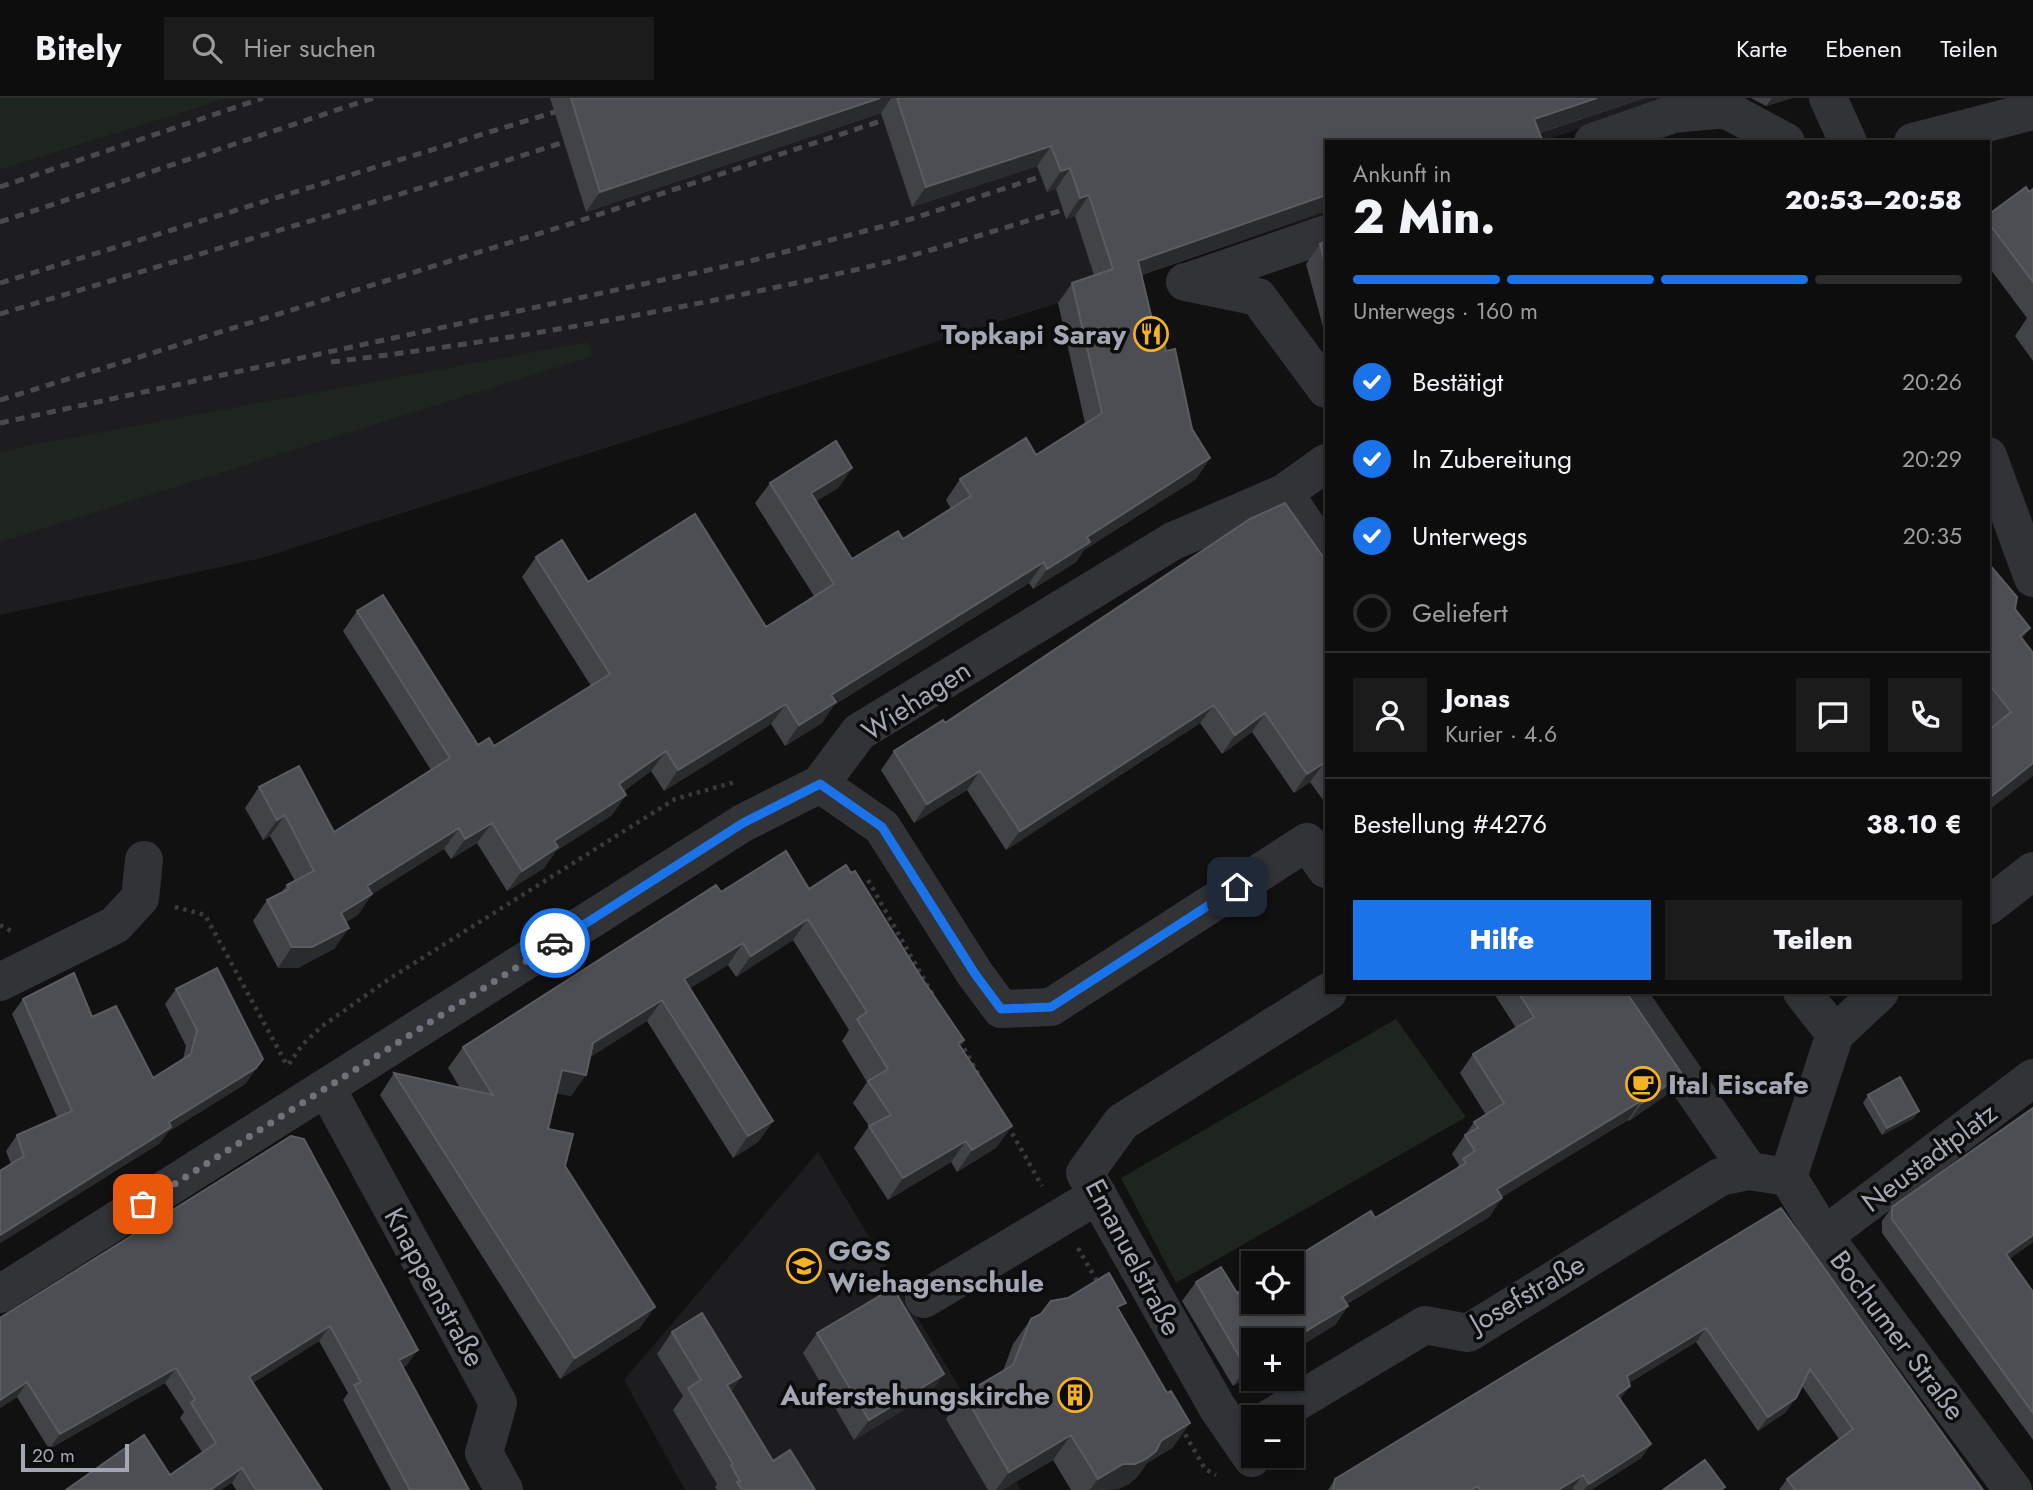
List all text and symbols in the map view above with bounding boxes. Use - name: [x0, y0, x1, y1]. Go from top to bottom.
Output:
- search box: [164, 17, 654, 80]
- text: Bitely: [35, 25, 122, 72]
- icon: search: [188, 29, 226, 67]
- text: Hier suchen: [244, 29, 376, 67]
- text: Karte: [1736, 31, 1787, 66]
- text: Ebenen: [1825, 31, 1902, 66]
- text: Teilen: [1940, 31, 1998, 66]
- text: Ankunft in: [1353, 157, 1451, 191]
- text: 20:53–20:58: [1785, 181, 1962, 219]
- text: 2 Min.: [1353, 184, 1495, 250]
- text: Unterwegs · 160 m: [1353, 294, 1538, 328]
- place label: Topkapi Saray: [941, 314, 1126, 355]
- restaurant icon: Topkapi Saray: [1132, 315, 1170, 353]
- icon: check: [1353, 363, 1391, 401]
- text: Bestätigt: [1412, 363, 1503, 401]
- text: 20:26: [1902, 365, 1962, 399]
- icon: check: [1353, 440, 1391, 478]
- text: In Zubereitung: [1412, 440, 1572, 478]
- text: 20:29: [1902, 442, 1962, 476]
- icon: check: [1353, 517, 1391, 555]
- text: Unterwegs: [1412, 517, 1527, 555]
- text: 20:35: [1903, 519, 1962, 553]
- text: Geliefert: [1412, 594, 1508, 632]
- street label: Wiehagen: [854, 650, 979, 751]
- button: person: [1353, 678, 1427, 752]
- button: chat: [1796, 678, 1870, 752]
- button: phone: [1888, 678, 1962, 752]
- text: Jonas: [1445, 679, 1510, 717]
- text: Kurier · 4.6: [1445, 717, 1557, 751]
- text: Bestellung #4276: [1353, 805, 1547, 843]
- text: 38.10 €: [1866, 805, 1962, 843]
- pin: [1207, 857, 1267, 917]
- icon: home: [1218, 868, 1256, 906]
- button: Hilfe: [1353, 900, 1651, 980]
- button: Teilen: [1665, 900, 1962, 980]
- courier: [520, 908, 590, 978]
- icon: car: [536, 924, 574, 962]
- place label: Ital Eiscafe: [1668, 1064, 1809, 1105]
- cafe icon: Ital Eiscafe: [1624, 1065, 1662, 1103]
- street label: Neustadtplatz: [1853, 1093, 2006, 1222]
- street label: Emanuelstraße: [1075, 1172, 1192, 1343]
- pin: [113, 1174, 173, 1234]
- icon: bag: [124, 1185, 162, 1223]
- street label: Knappenstraße: [374, 1200, 495, 1374]
- place label: GGS Wiehagenschule: [828, 1230, 1044, 1303]
- street label: Bochumer Straße: [1820, 1242, 1975, 1429]
- street label: Josefstraße: [1459, 1244, 1593, 1345]
- school or university icon: GGS Wiehagenschule: [785, 1247, 823, 1285]
- map controls: [1241, 1251, 1304, 1468]
- button: locate: [1241, 1251, 1304, 1314]
- button: +: [1241, 1328, 1304, 1391]
- place label: Auferstehungskirche: [779, 1375, 1050, 1416]
- building icon: Auferstehungskirche: [1056, 1376, 1094, 1414]
- button: −: [1241, 1405, 1304, 1468]
- scale bar: [21, 1441, 130, 1473]
- text: 20 m: [32, 1442, 75, 1469]

